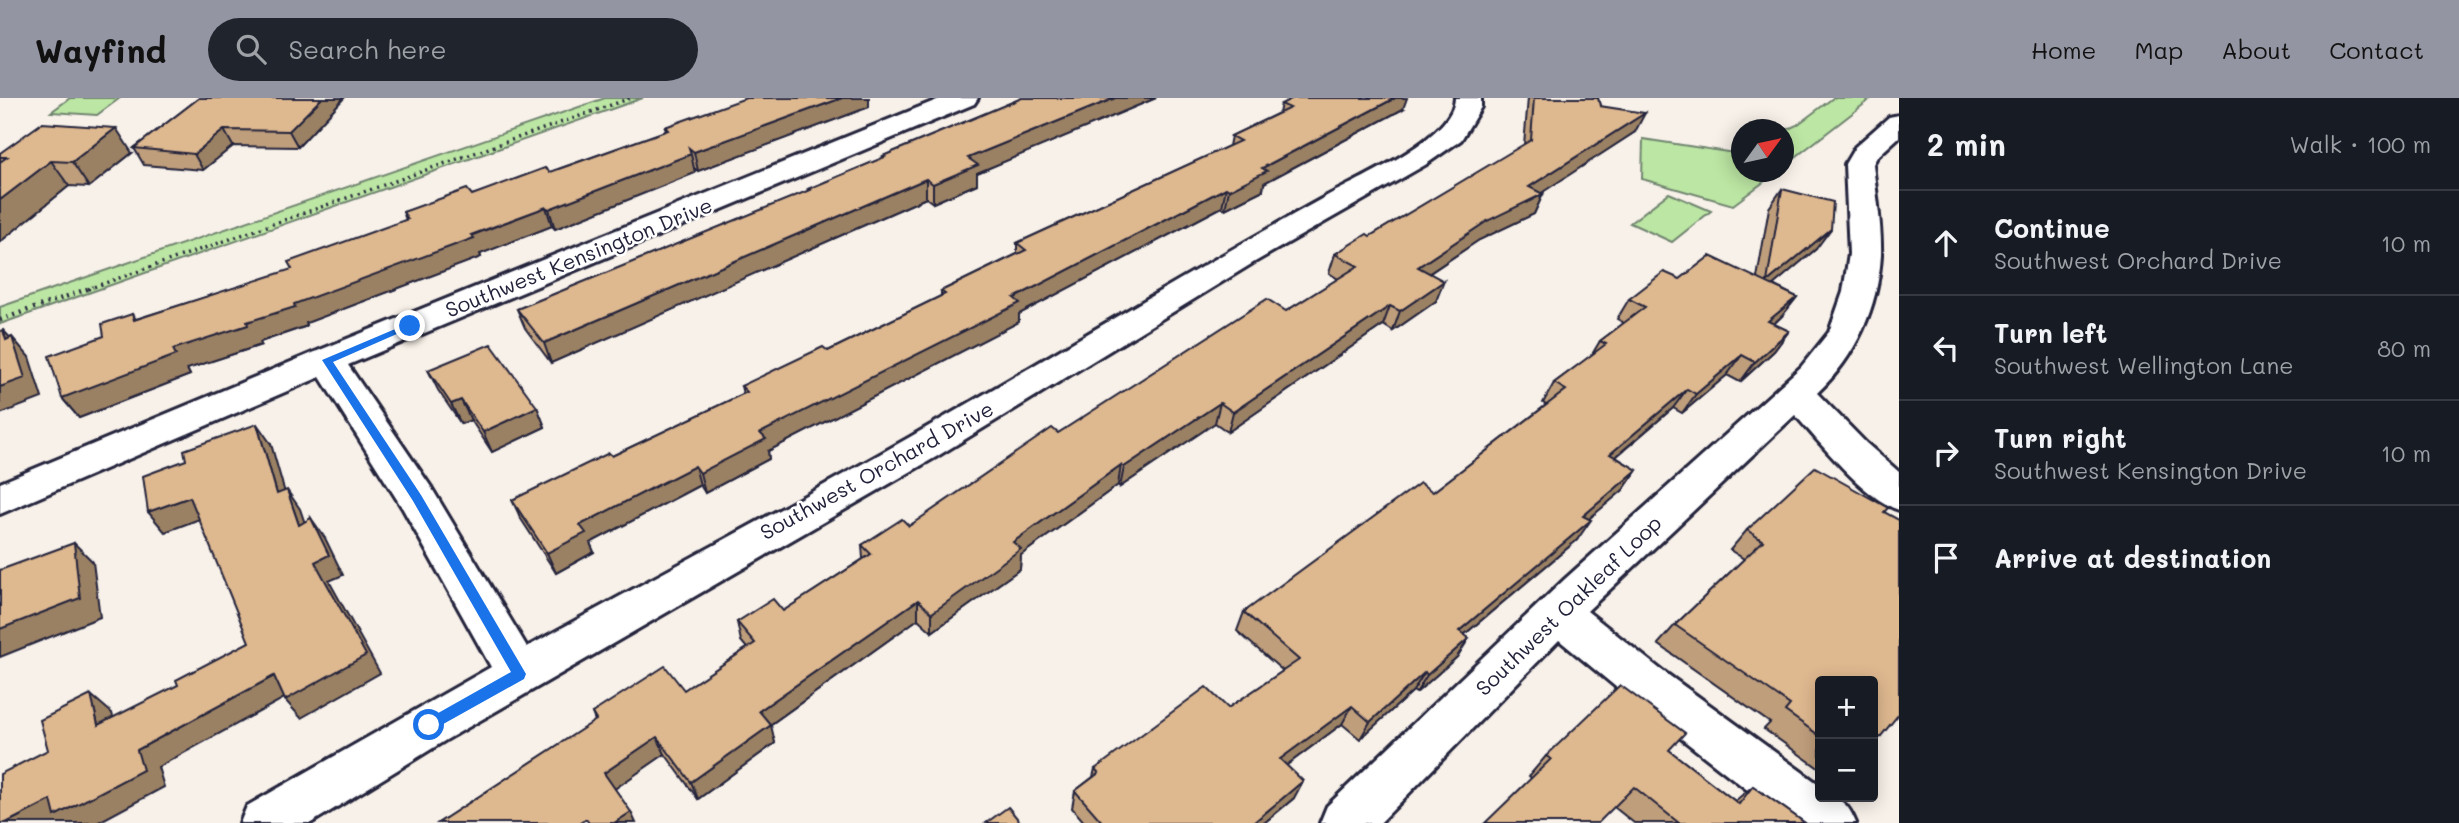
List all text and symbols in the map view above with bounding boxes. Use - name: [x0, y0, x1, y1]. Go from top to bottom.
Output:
- search box: [208, 18, 698, 81]
- text: Wayfind: [35, 28, 166, 71]
- icon: search: [232, 30, 270, 68]
- text: Search here: [288, 32, 447, 66]
- text: Home: [2031, 34, 2096, 65]
- text: Map: [2134, 34, 2183, 65]
- text: About: [2221, 34, 2291, 65]
- text: Contact: [2329, 34, 2424, 65]
- north arrow: [1731, 119, 1794, 182]
- text: 2 min: [1927, 124, 2006, 164]
- text: Walk · 100 m: [2289, 129, 2431, 159]
- street label: Southwest Kensington Drive: [441, 191, 716, 323]
- text: Continue: [1994, 211, 2110, 245]
- icon: ahead: [1927, 224, 1965, 262]
- text: 10 m: [2381, 228, 2431, 258]
- text: Southwest Orchard Drive: [1994, 245, 2282, 275]
- route end: [394, 310, 425, 341]
- text: Turn left: [1994, 316, 2107, 350]
- icon: left: [1927, 329, 1965, 367]
- text: 80 m: [2377, 333, 2431, 363]
- text: Southwest Wellington Lane: [1994, 350, 2293, 380]
- street label: Southwest Orchard Drive: [755, 394, 998, 545]
- text: Turn right: [1994, 421, 2127, 455]
- icon: right: [1927, 434, 1965, 472]
- text: 10 m: [2381, 438, 2431, 468]
- text: Southwest Kensington Drive: [1994, 455, 2307, 485]
- street label: Southwest Oakleaf Loop: [1469, 509, 1667, 701]
- icon: arrive: [1927, 539, 1965, 577]
- text: Arrive at destination: [1994, 541, 2271, 575]
- map controls: [1815, 676, 1878, 802]
- button: +: [1815, 676, 1878, 739]
- route start: [413, 709, 444, 740]
- button: −: [1815, 739, 1878, 802]

